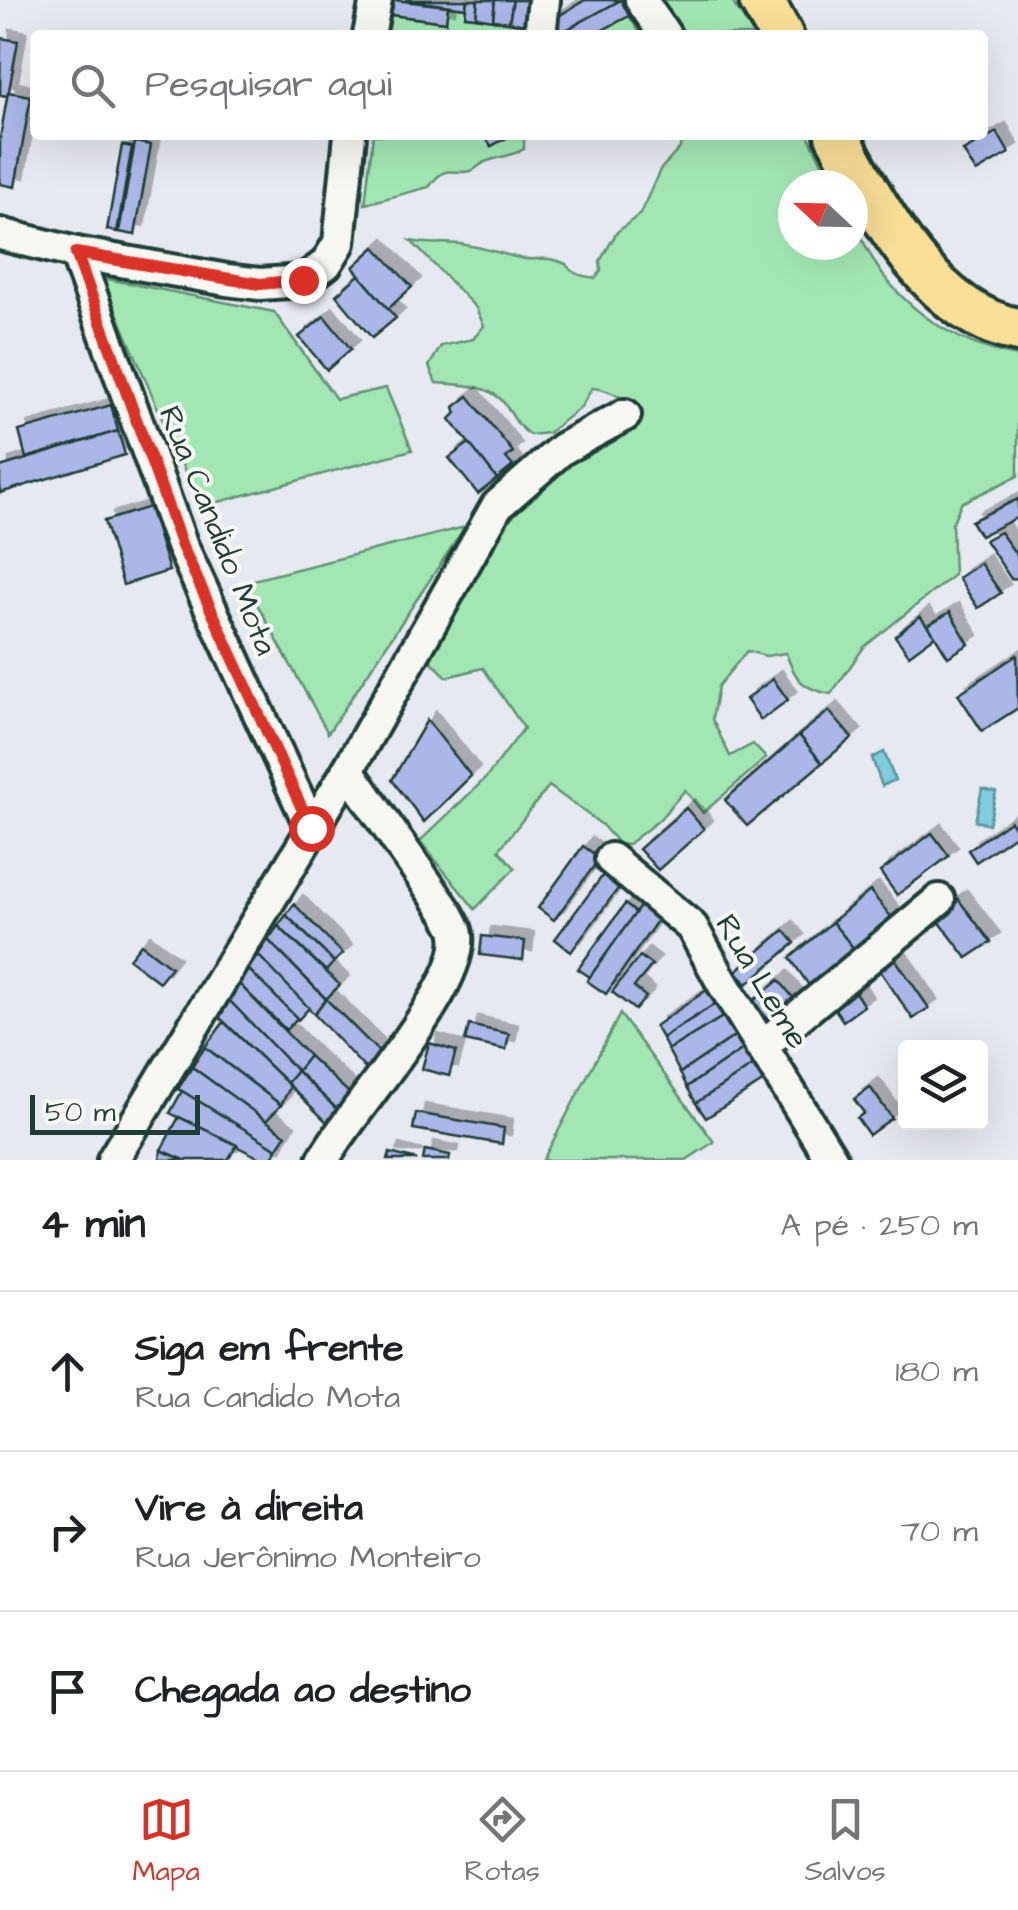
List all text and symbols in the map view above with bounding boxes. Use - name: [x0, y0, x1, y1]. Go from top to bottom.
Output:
- search box: [30, 30, 988, 140]
- icon: search: [65, 58, 120, 113]
- text: Pesquisar aqui: [145, 59, 392, 111]
- north arrow: [778, 170, 868, 260]
- route end: [281, 258, 327, 304]
- street label: Rua Candido Mota: [147, 399, 288, 662]
- route start: [289, 806, 335, 852]
- street label: Rua Leme: [704, 906, 820, 1058]
- map controls: [898, 1040, 988, 1130]
- button: layers: [898, 1040, 988, 1130]
- scale bar: [30, 1090, 200, 1134]
- text: 50 m: [45, 1093, 116, 1132]
- text: 4 min: [40, 1196, 145, 1254]
- text: A pé · 250 m: [781, 1203, 978, 1248]
- text: Siga em frente: [135, 1323, 404, 1375]
- icon: ahead: [40, 1344, 95, 1399]
- text: 180 m: [895, 1349, 978, 1394]
- text: Rua Candido Mota: [135, 1375, 400, 1420]
- text: Vire à direita: [135, 1483, 363, 1535]
- icon: right: [40, 1504, 95, 1559]
- text: 70 m: [900, 1509, 978, 1554]
- text: Rua Jerônimo Monteiro: [135, 1535, 481, 1580]
- icon: arrive: [40, 1664, 95, 1719]
- text: Chegada ao destino: [135, 1665, 471, 1717]
- tab: Mapa: [132, 1792, 200, 1891]
- tab: Rotas: [464, 1792, 540, 1891]
- tab: Salvos: [805, 1792, 886, 1891]

